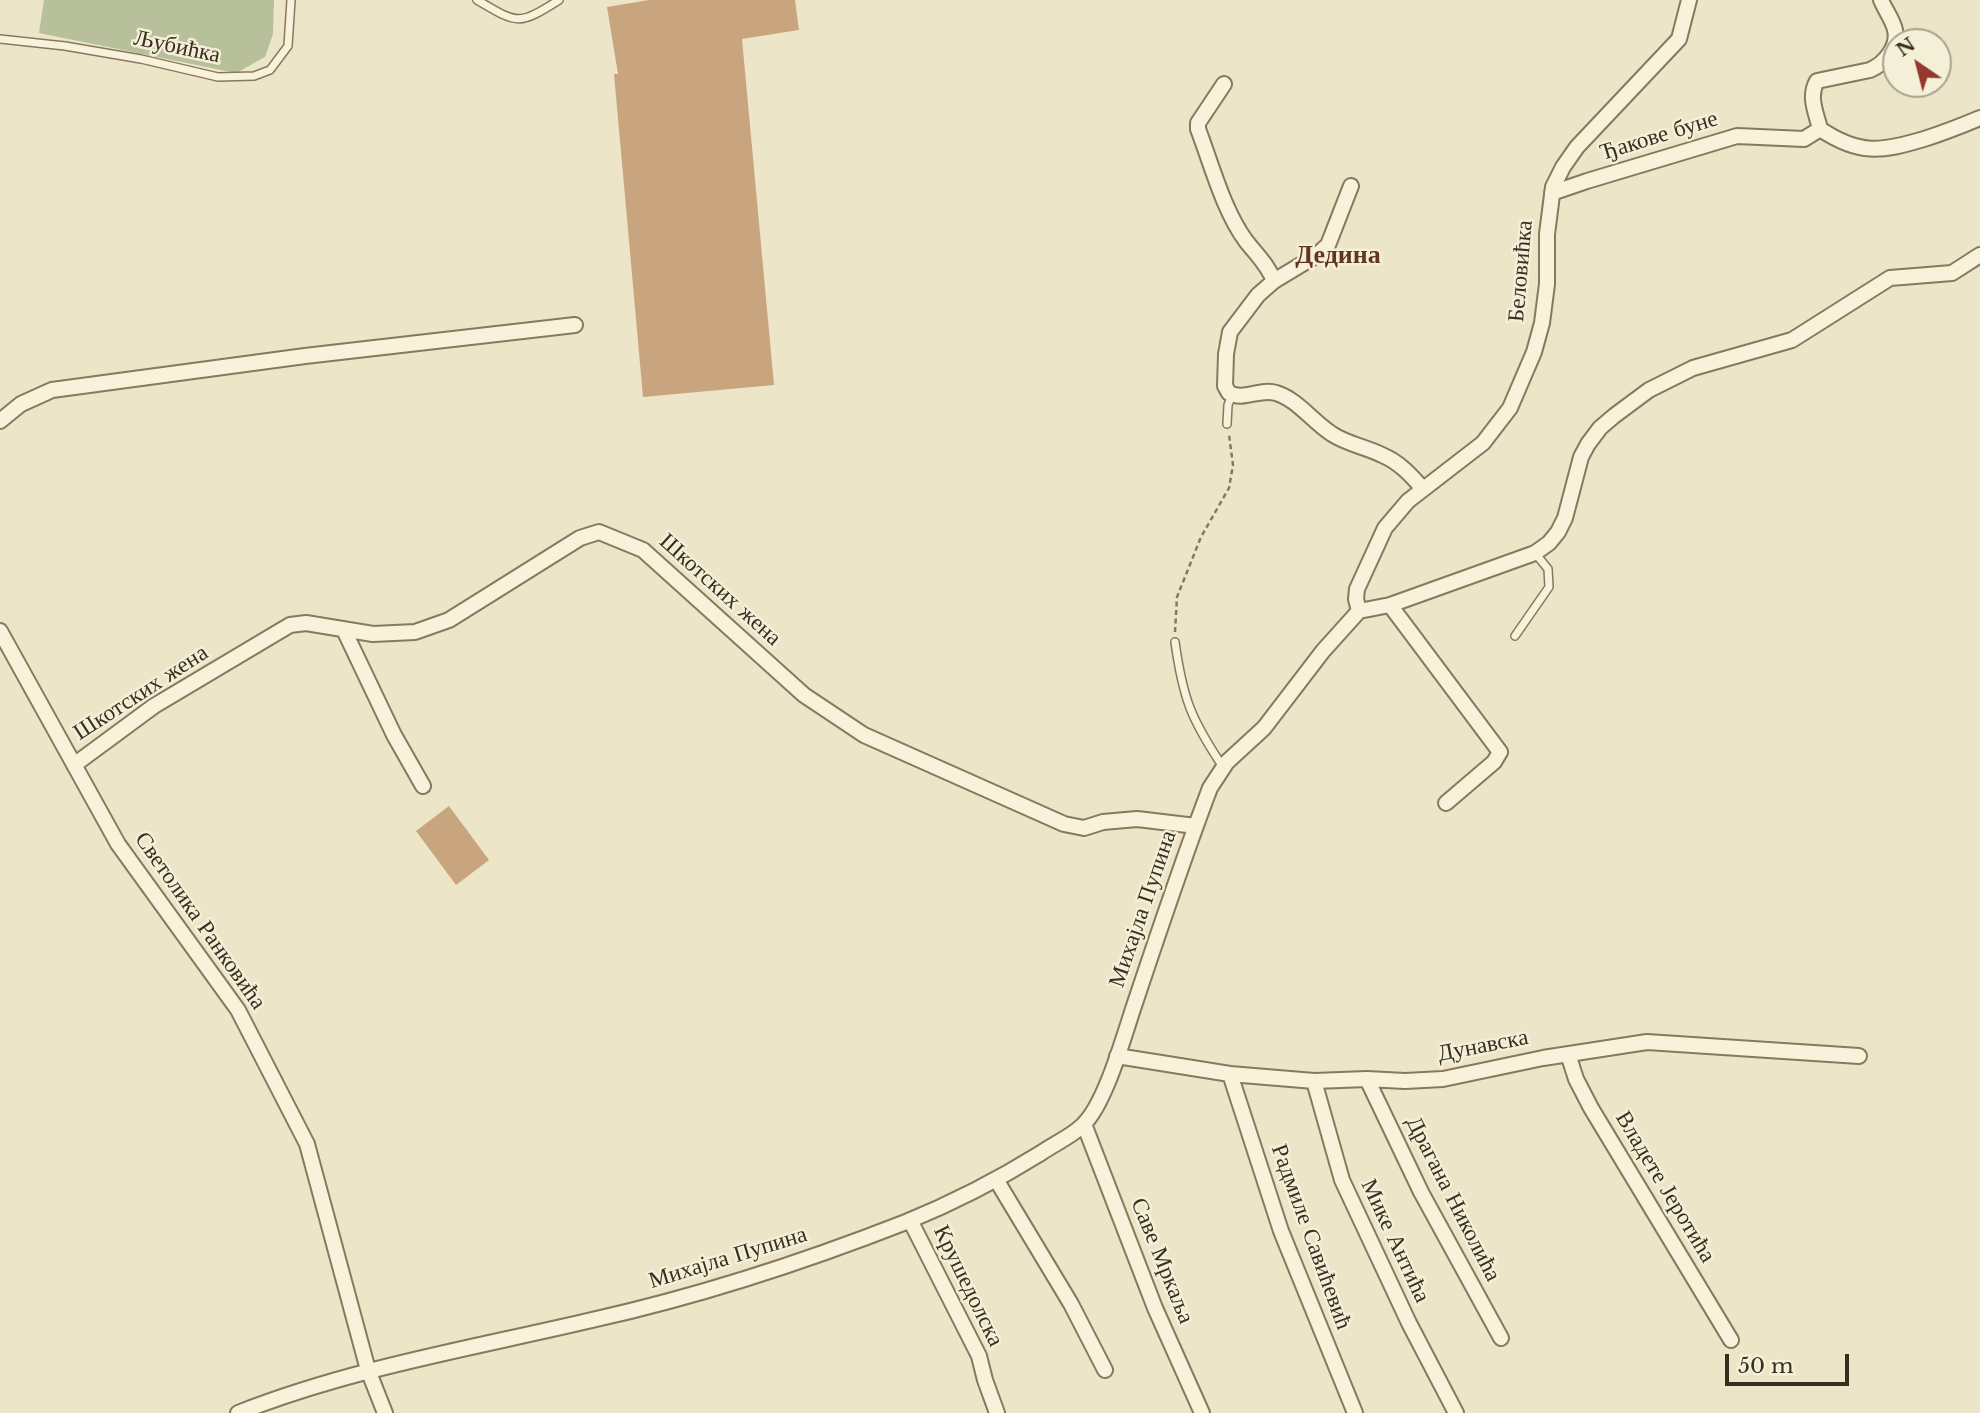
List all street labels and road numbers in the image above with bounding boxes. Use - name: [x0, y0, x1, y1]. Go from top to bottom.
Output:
- street label: Љубићка: [131, 24, 223, 70]
- street label: Ђакове буне: [1597, 105, 1721, 167]
- street label: Беловићка: [1503, 219, 1539, 323]
- street label: Шкотских жена: [653, 528, 787, 652]
- street label: Шкотских жена: [69, 639, 213, 747]
- street label: Светолика Ранковића: [128, 827, 272, 1015]
- street label: Михајла Пупина: [1103, 827, 1183, 991]
- street label: Дунавска: [1435, 1024, 1531, 1068]
- street label: Владете Јеротића: [1609, 1106, 1721, 1268]
- street label: Драгана Николића: [1399, 1112, 1507, 1286]
- street label: Радмиле Савићевић: [1265, 1141, 1357, 1333]
- street label: Мике Антића: [1354, 1175, 1436, 1307]
- street label: Саве Мркаља: [1124, 1194, 1200, 1328]
- street label: Михајла Пупина: [646, 1221, 810, 1295]
- street label: Крушедолска: [927, 1221, 1009, 1351]

